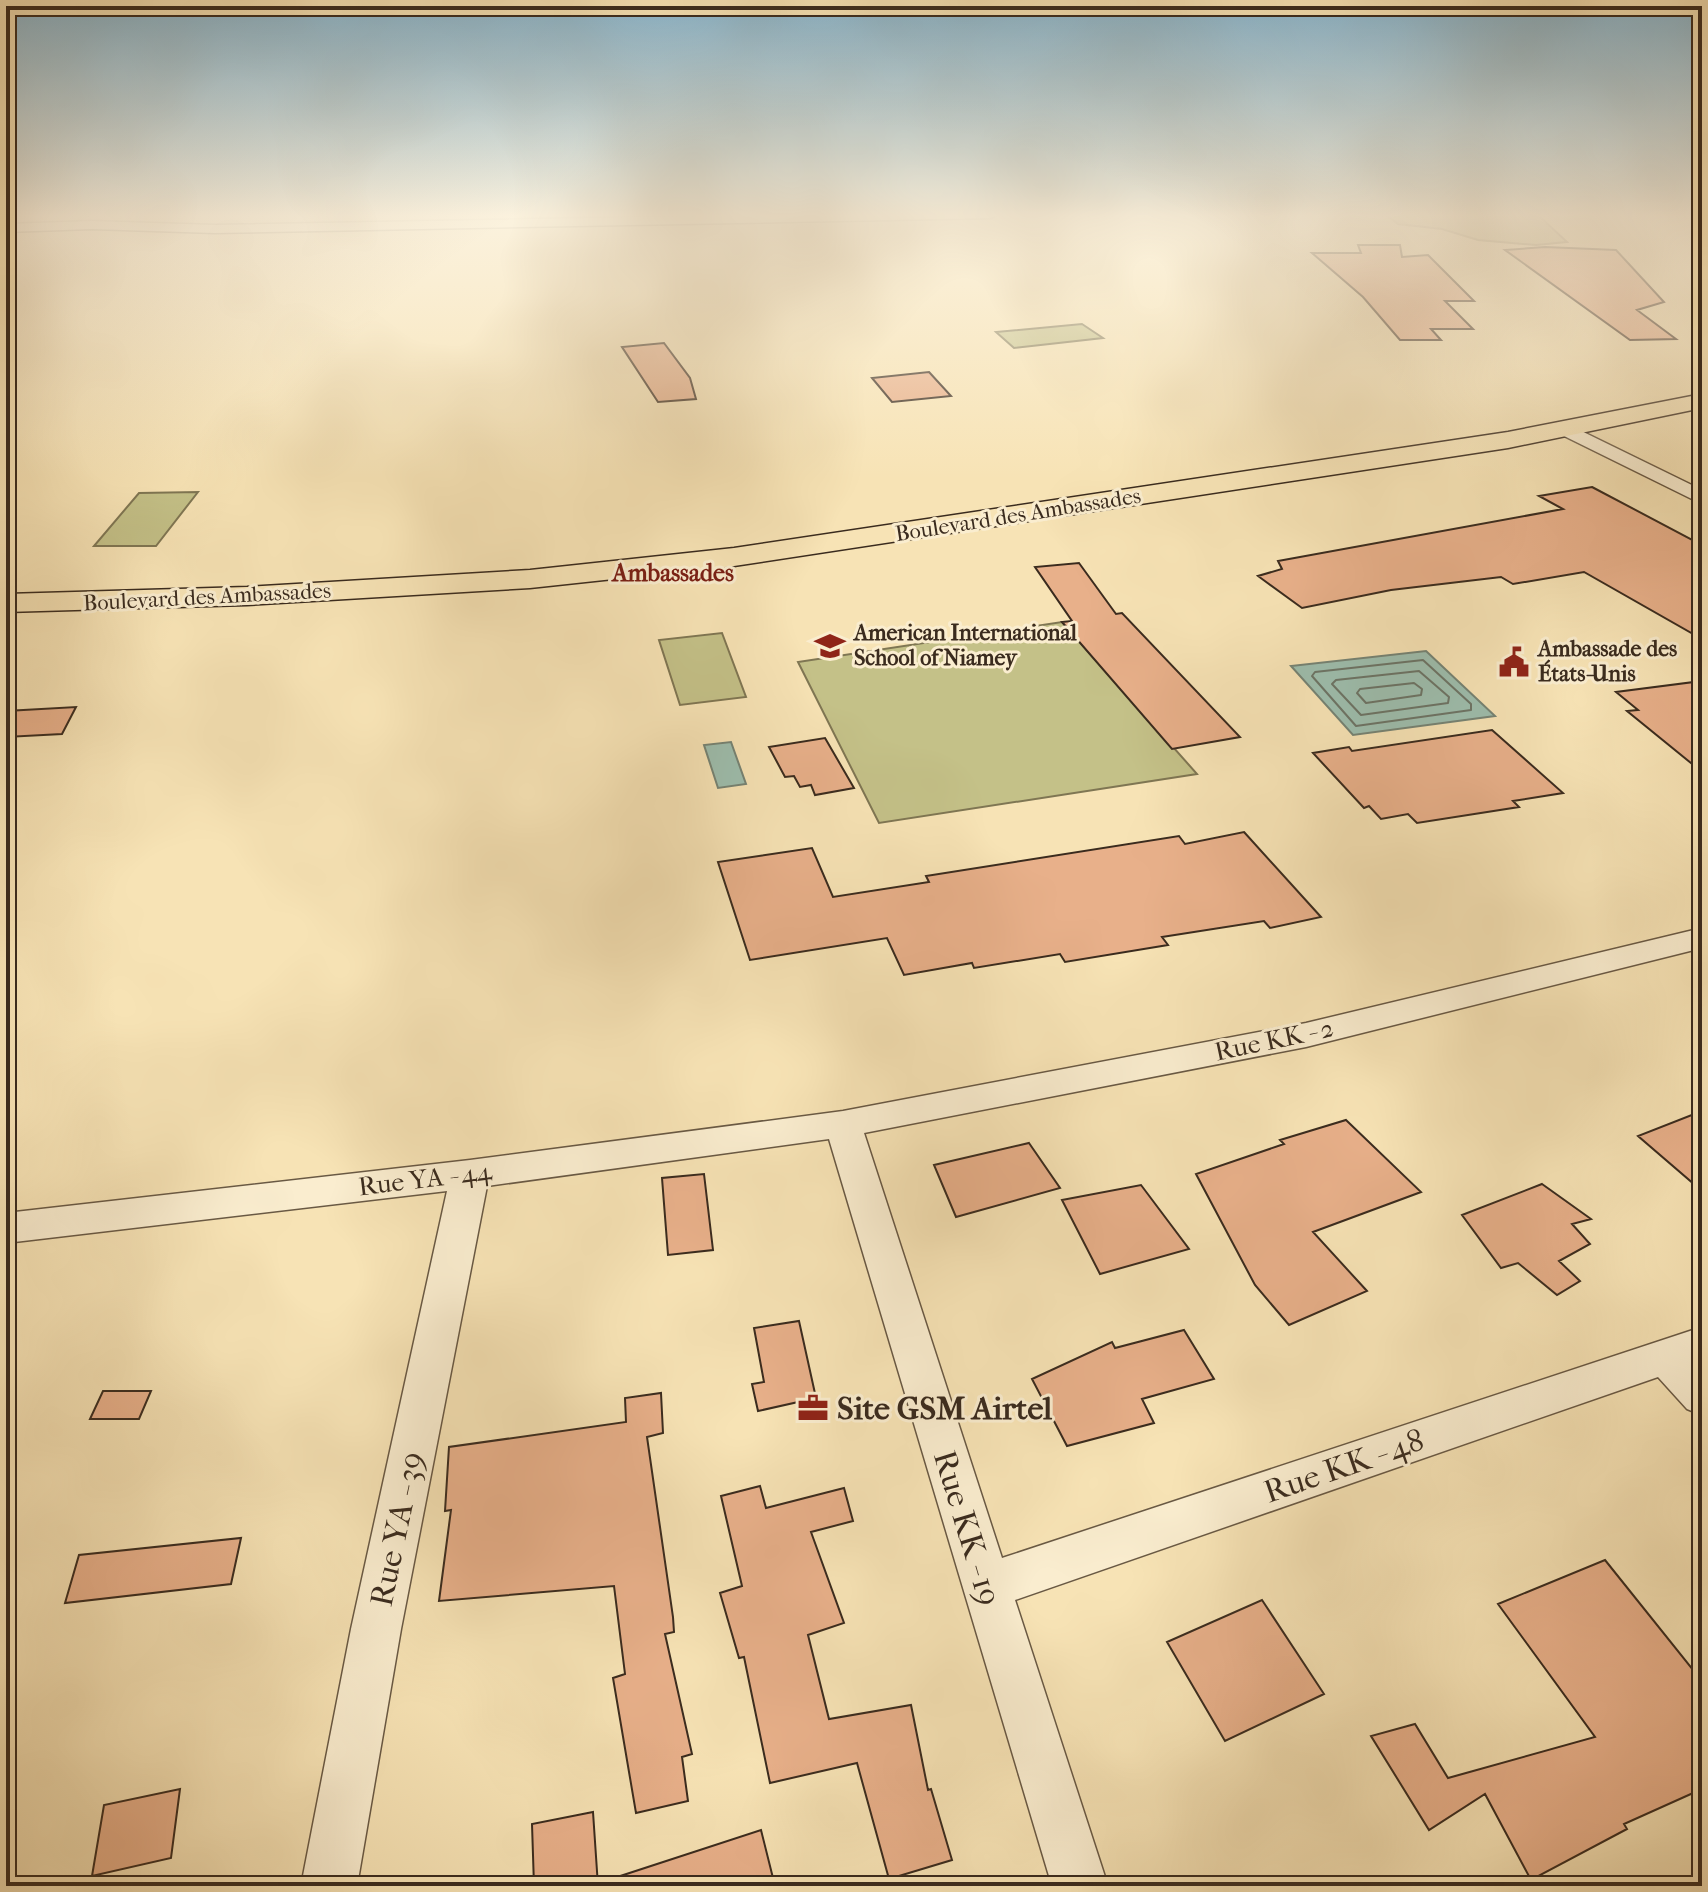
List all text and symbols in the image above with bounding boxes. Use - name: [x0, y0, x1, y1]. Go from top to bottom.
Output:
- street label: Boulevard des Ambassades: [893, 483, 1143, 547]
- district label: Ambassades: [610, 559, 734, 587]
- street label: Boulevard des Ambassades: [82, 578, 332, 616]
- place label: American International School of Niamey: [852, 620, 1078, 671]
- school or university icon: American International School of Niamey: [813, 629, 847, 663]
- place label: Ambassade des États-Unis: [1536, 636, 1677, 687]
- public building icon: Ambassade des États-Unis: [1497, 645, 1531, 679]
- street label: Rue KK - 2: [1212, 1012, 1336, 1068]
- street label: Rue YA - 44: [357, 1155, 494, 1203]
- place label: Site GSM Airtel: [837, 1390, 1052, 1427]
- office icon: Site GSM Airtel: [796, 1391, 830, 1425]
- street label: Rue KK - 48: [1259, 1421, 1429, 1511]
- street label: Rue KK - 19: [926, 1446, 1008, 1610]
- street label: Rue YA - 39: [363, 1448, 431, 1610]

